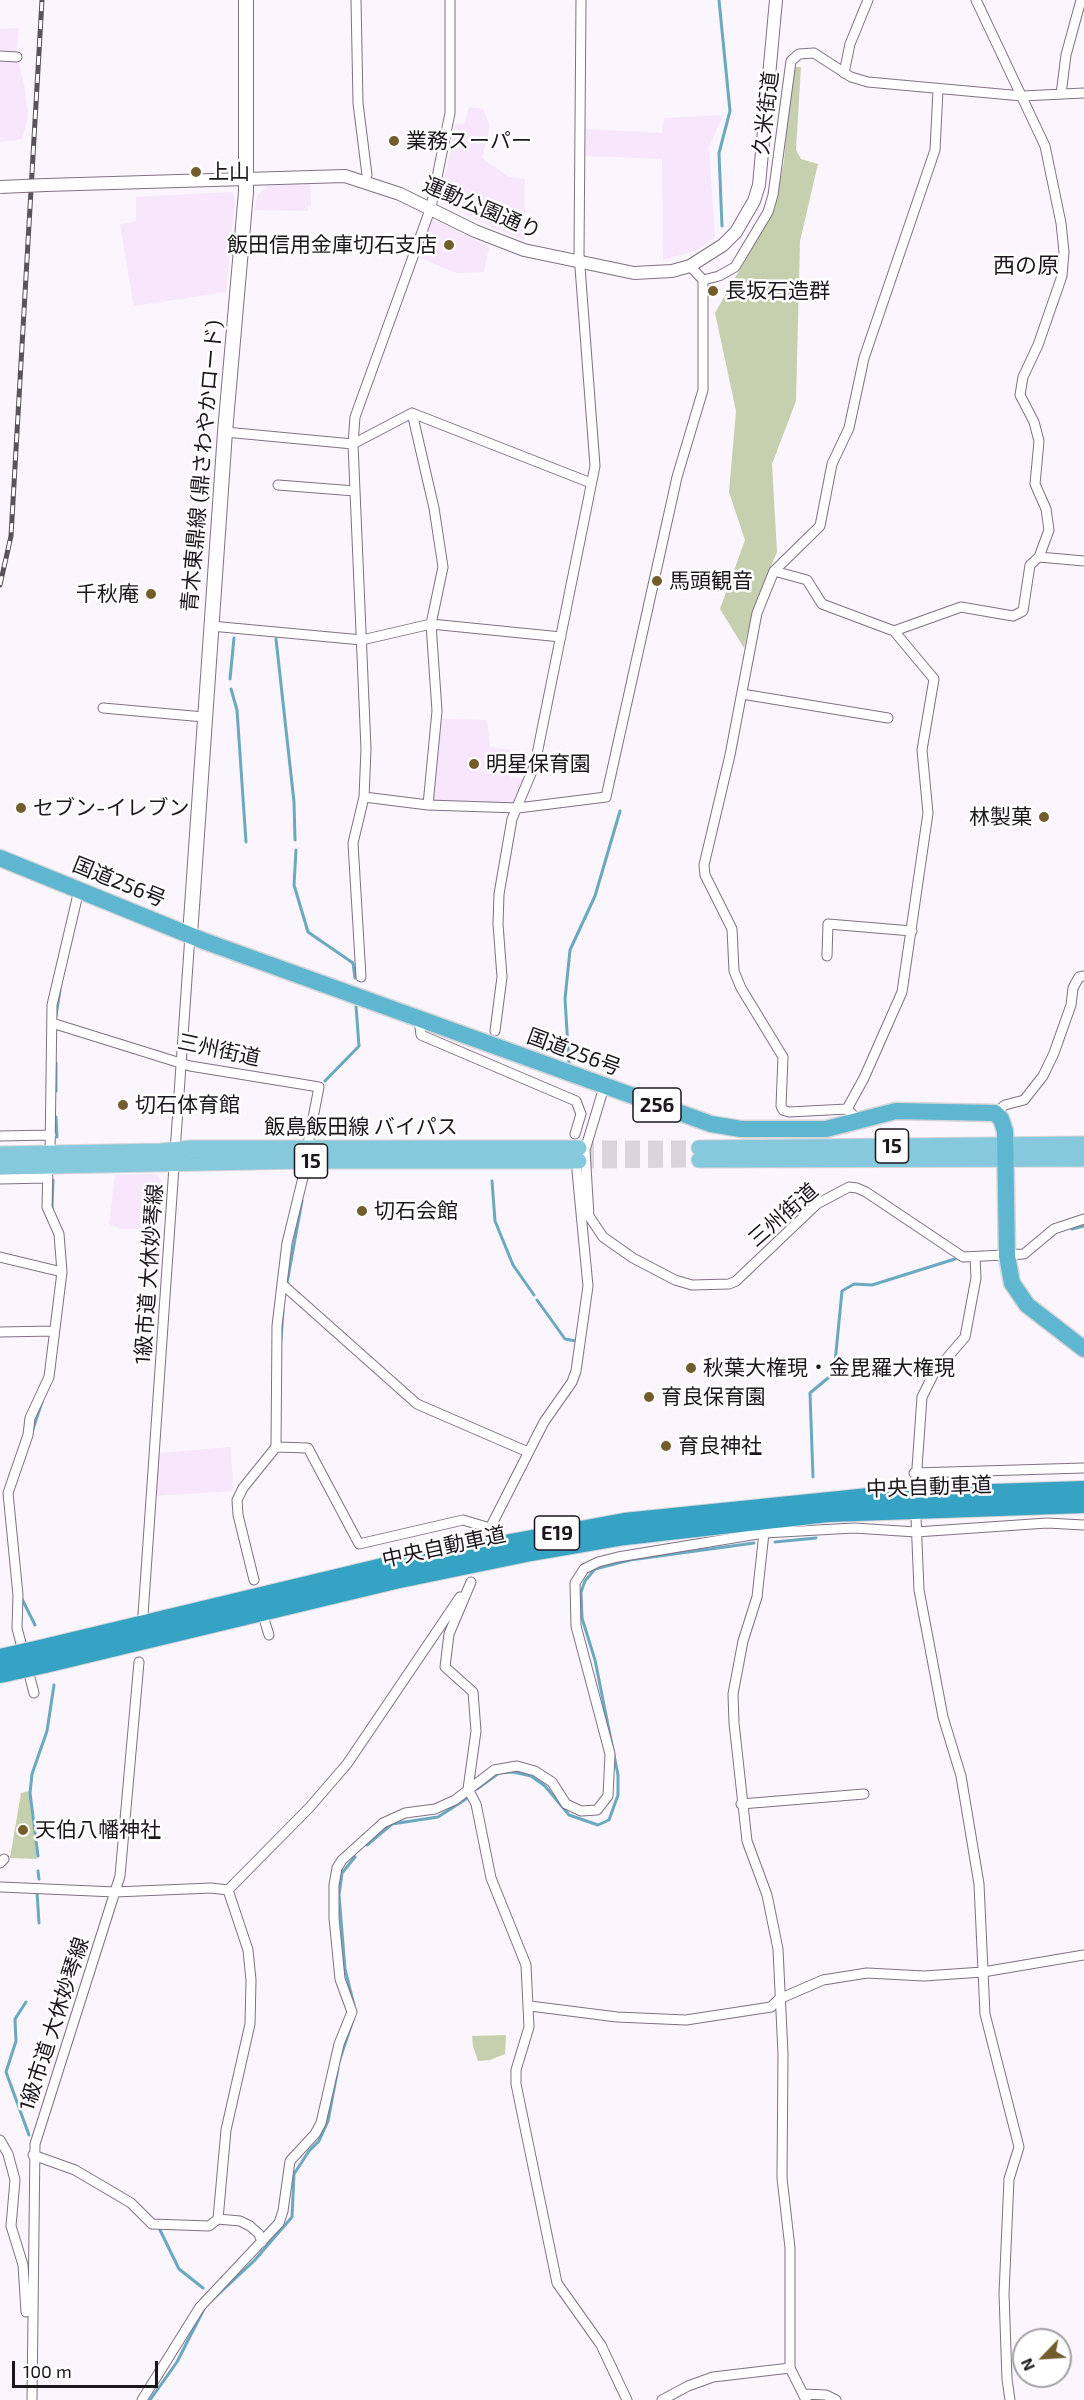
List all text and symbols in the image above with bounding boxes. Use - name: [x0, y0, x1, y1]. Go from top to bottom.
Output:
- street label: 久米街道: [748, 70, 784, 156]
- place label: 業務スーパー: [406, 128, 532, 154]
- marker: 業務スーパー: [387, 134, 401, 148]
- place label: 上山: [208, 159, 250, 185]
- marker: 上山: [189, 165, 203, 179]
- street label: 運動公園通り: [419, 172, 545, 244]
- place label: 飯田信用金庫切石支店: [227, 232, 437, 258]
- marker: 飯田信用金庫切石支店: [442, 238, 456, 252]
- district label: 西の原: [993, 253, 1059, 279]
- place label: 長坂石造群: [725, 278, 830, 304]
- marker: 長坂石造群: [706, 284, 720, 298]
- street label: 青木東鼎線 (鼎さわやかロード): [177, 319, 227, 613]
- place label: 馬頭観音: [669, 568, 753, 594]
- marker: 馬頭観音: [650, 574, 664, 588]
- place label: 千秋庵: [76, 581, 139, 607]
- marker: 千秋庵: [144, 587, 158, 601]
- place label: 明星保育園: [486, 751, 591, 777]
- marker: 明星保育園: [467, 757, 481, 771]
- place label: セブン-イレブン: [33, 795, 189, 821]
- marker: セブン-イレブン: [14, 801, 28, 815]
- place label: 林製菓: [969, 804, 1032, 830]
- marker: 林製菓: [1037, 810, 1051, 824]
- street label: 国道256号: [69, 852, 169, 912]
- street label: 国道256号: [524, 1023, 624, 1081]
- street label: 三州街道: [175, 1029, 263, 1071]
- road number: 256: [633, 1088, 681, 1122]
- place label: 切石体育館: [135, 1092, 240, 1118]
- marker: 切石体育館: [116, 1098, 130, 1112]
- street label: 飯島飯田線 バイパス: [264, 1114, 458, 1140]
- road number: 15: [876, 1129, 908, 1163]
- road number: 15: [294, 1144, 328, 1178]
- street label: 三州街道: [743, 1178, 823, 1252]
- street label: 1級市道 大休妙琴線: [130, 1183, 168, 1365]
- place label: 切石会館: [374, 1198, 458, 1224]
- marker: 切石会館: [355, 1204, 369, 1218]
- place label: 秋葉大権現・金毘羅大権現: [703, 1355, 955, 1381]
- marker: 秋葉大権現・金毘羅大権現: [684, 1361, 698, 1375]
- place label: 育良保育園: [661, 1384, 766, 1410]
- marker: 育良保育園: [642, 1390, 656, 1404]
- place label: 育良神社: [678, 1433, 762, 1459]
- marker: 育良神社: [659, 1439, 673, 1453]
- street label: 中央自動車道: [866, 1472, 992, 1502]
- road number: E19: [534, 1516, 580, 1550]
- street label: 中央自動車道: [380, 1522, 508, 1572]
- place label: 天伯八幡神社: [35, 1817, 161, 1843]
- marker: 天伯八幡神社: [16, 1823, 30, 1837]
- street label: 1級市道 大休妙琴線: [14, 1934, 94, 2114]
- north arrow: [1012, 2328, 1072, 2388]
- scale bar: [15, 2349, 160, 2387]
- text: N: [1016, 2356, 1038, 2374]
- text: 100 m: [23, 2360, 72, 2382]

